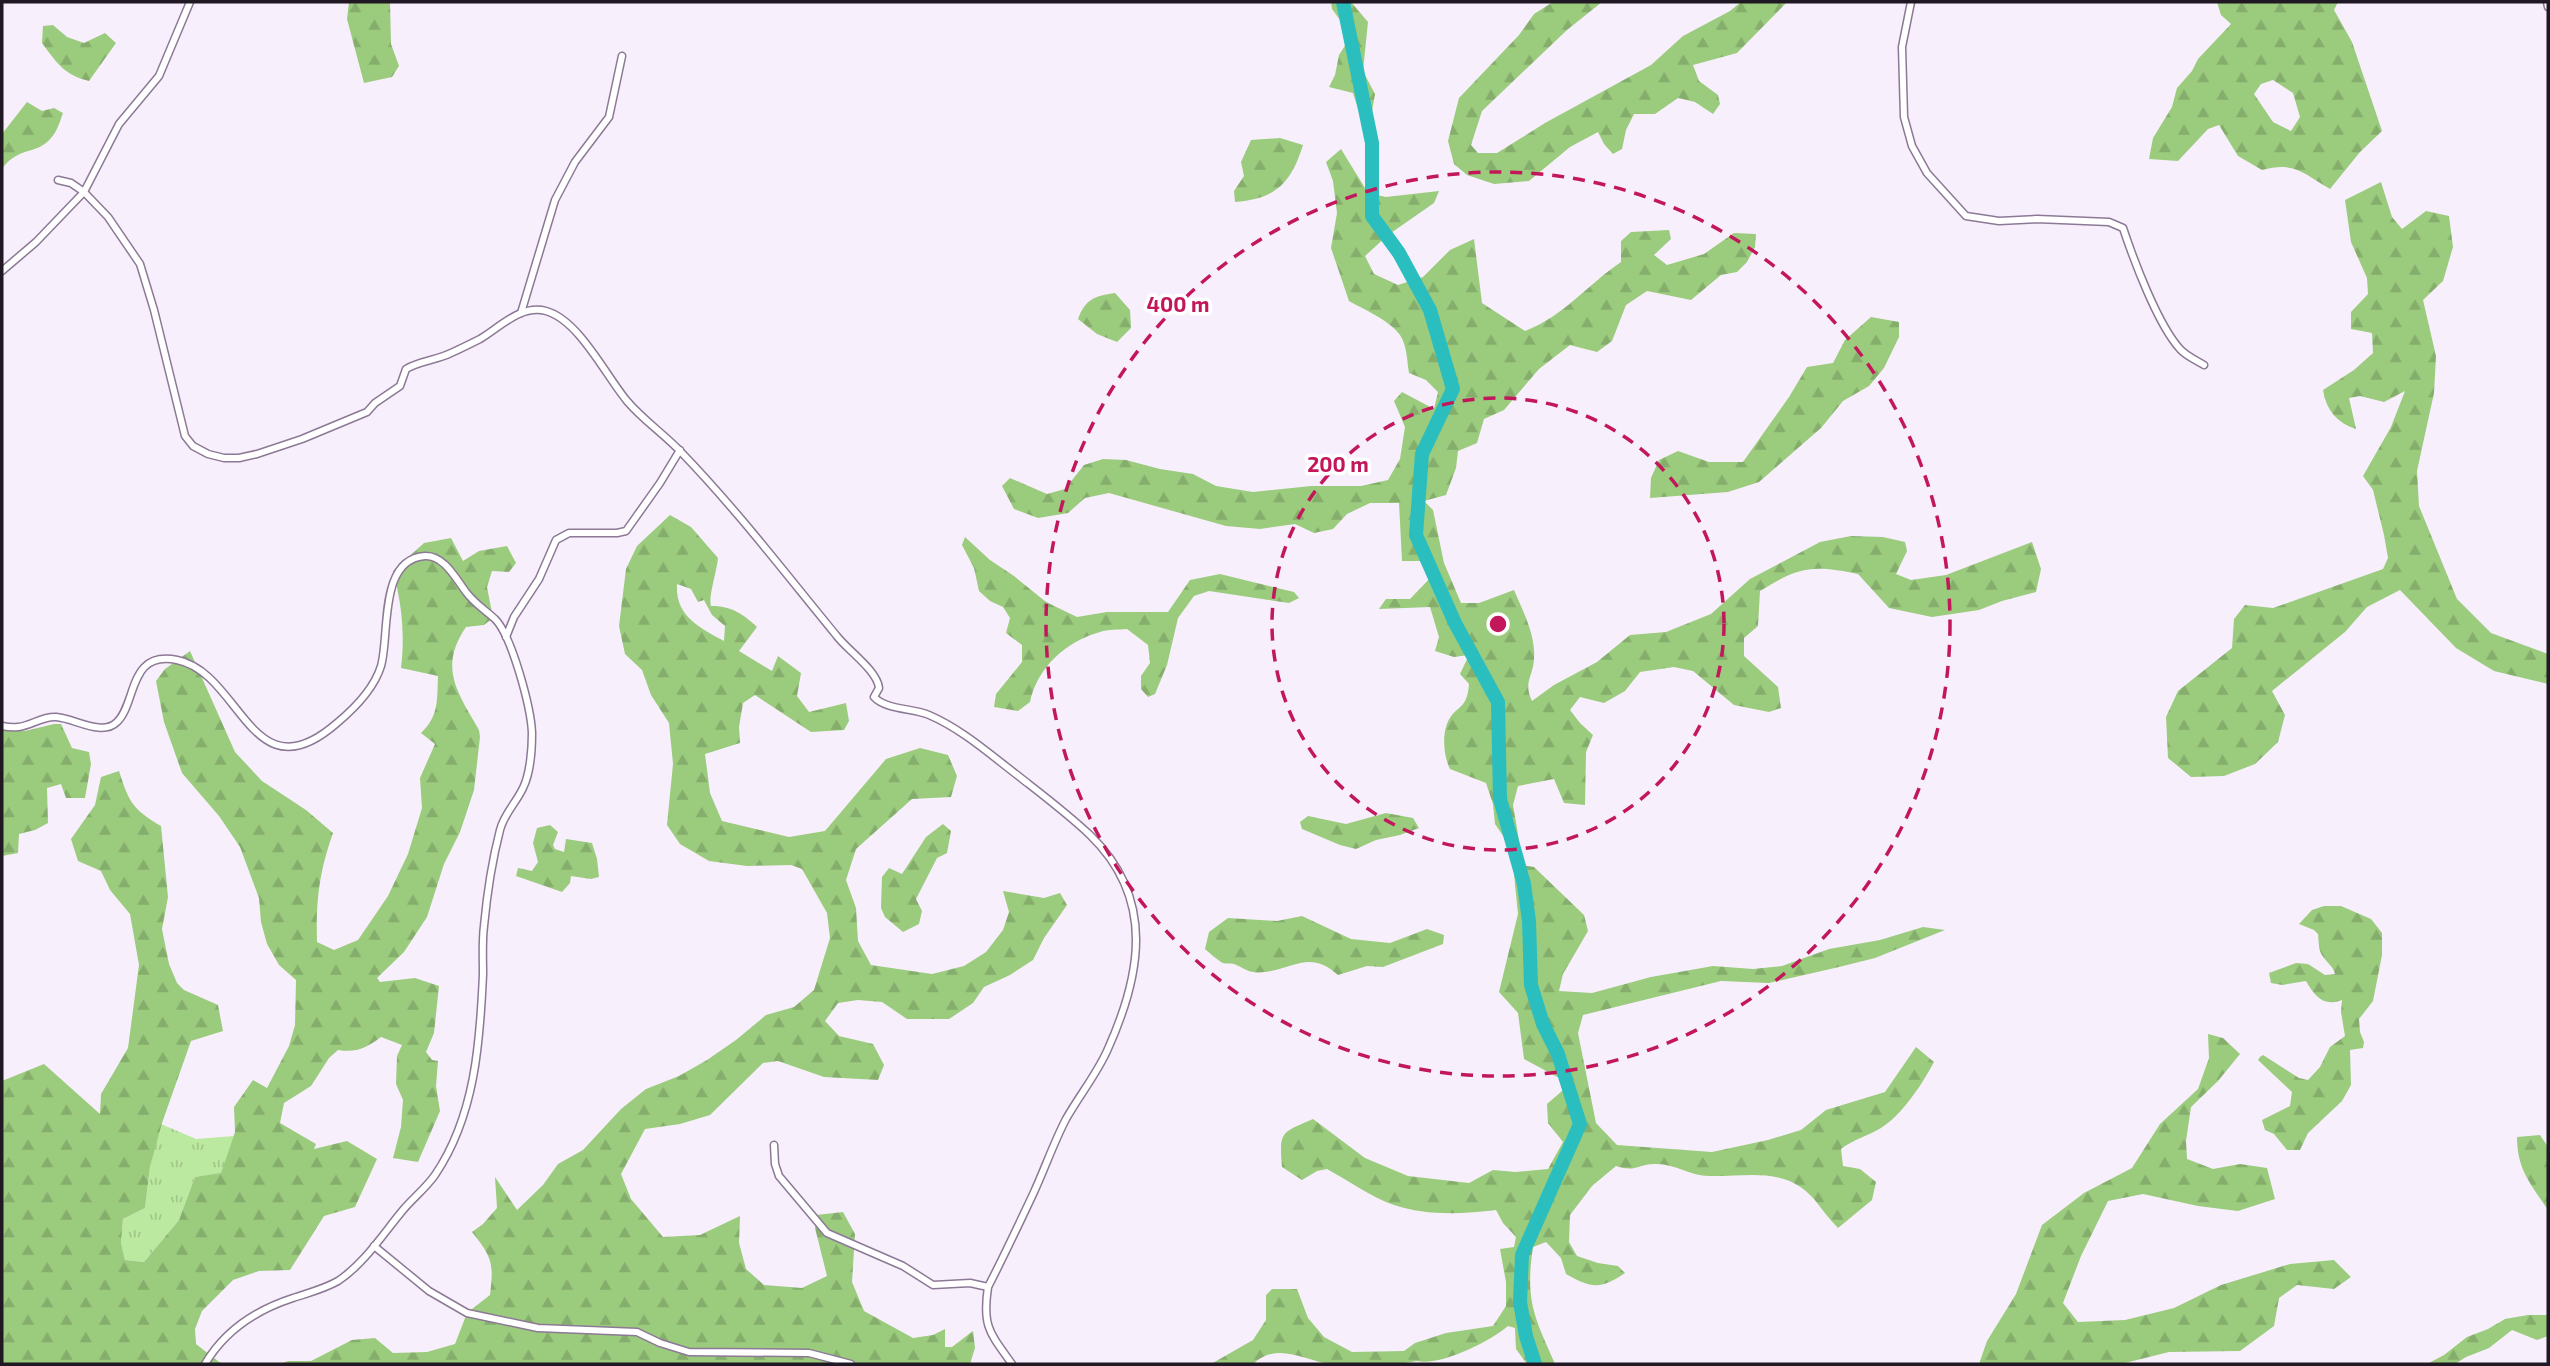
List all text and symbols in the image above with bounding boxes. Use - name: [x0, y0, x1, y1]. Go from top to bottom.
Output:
- text: 400 m: [1147, 291, 1209, 316]
- text: 200 m: [1307, 451, 1369, 476]
- centre of rings: [1486, 612, 1510, 636]

